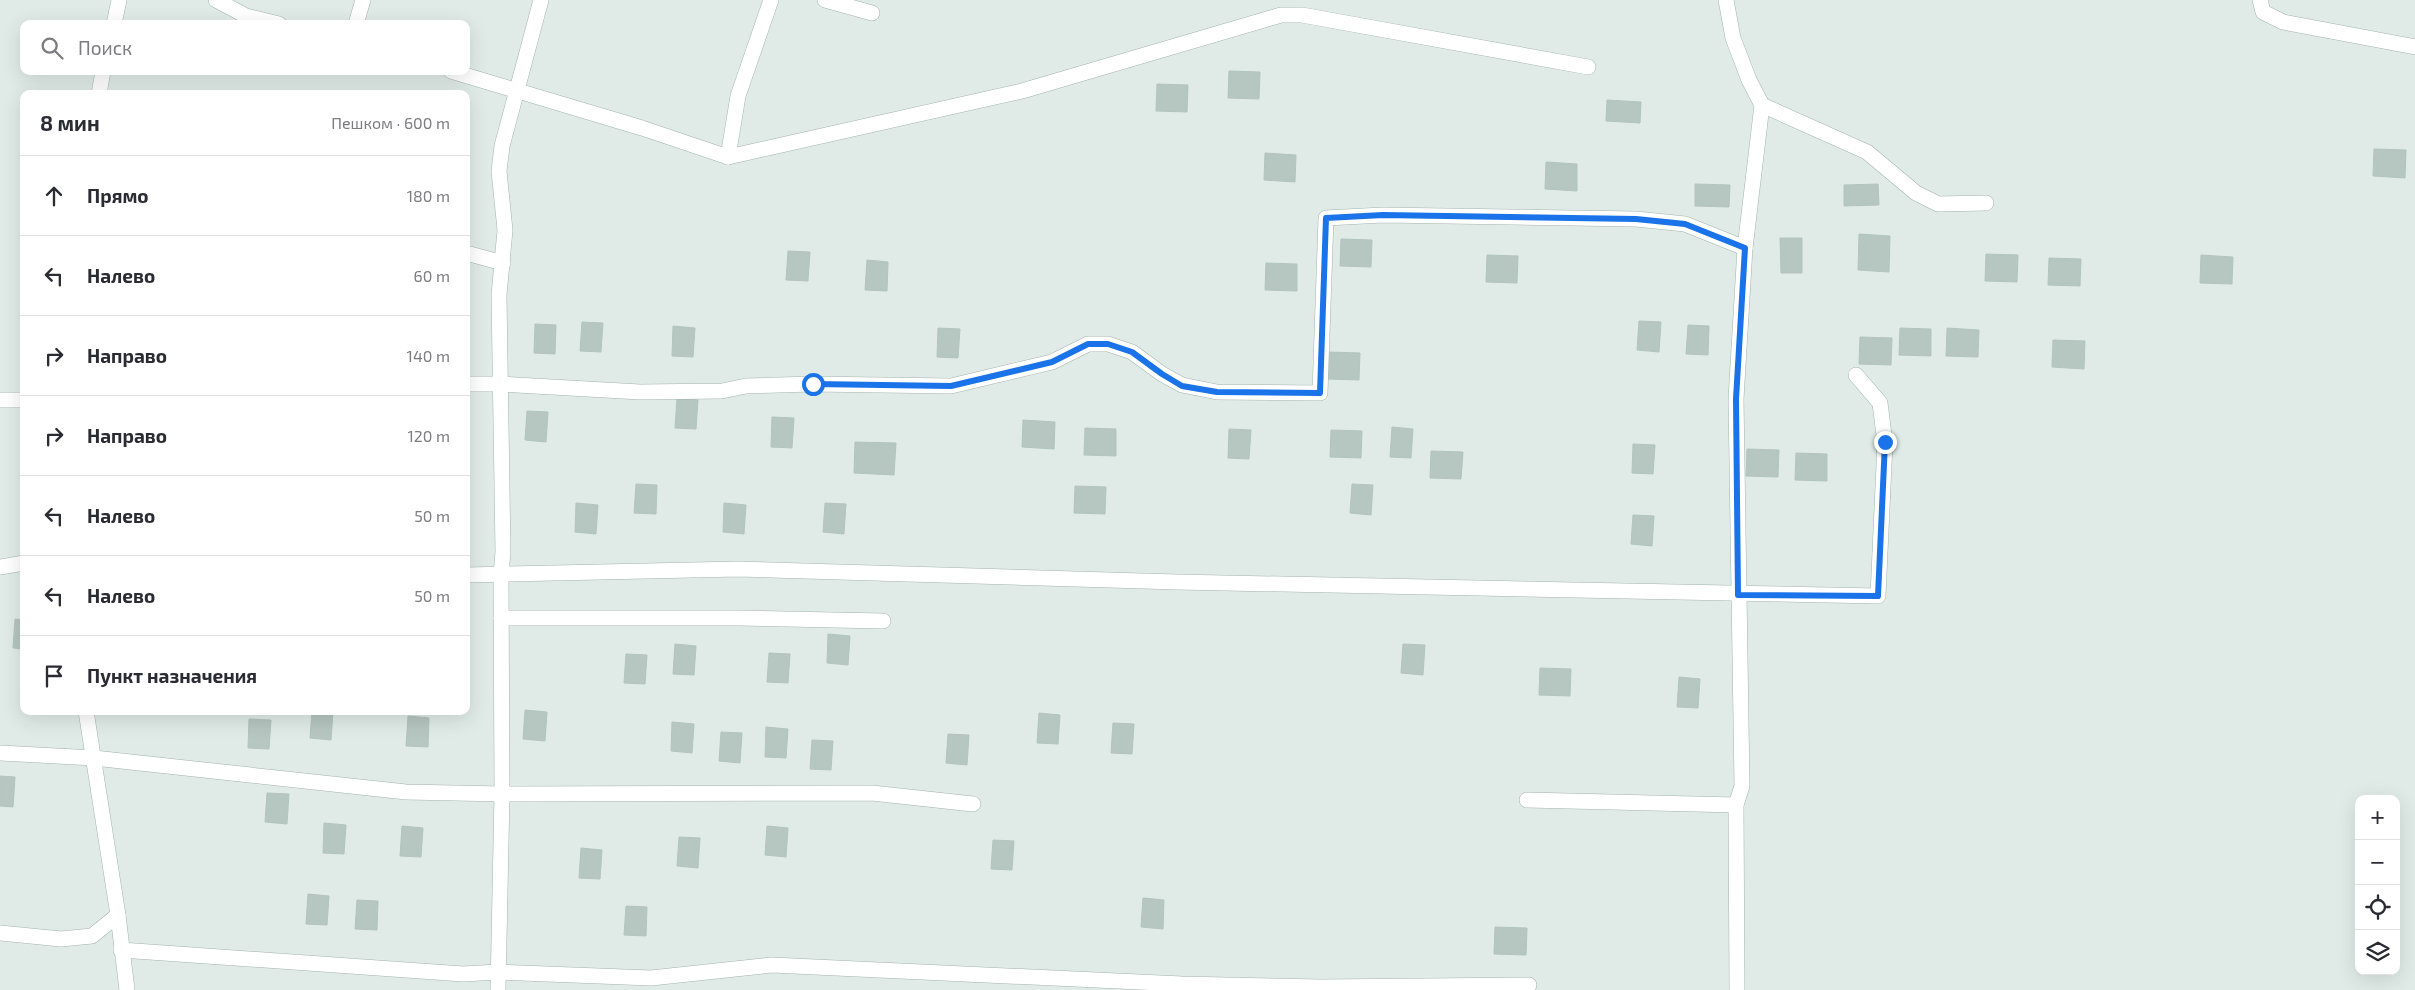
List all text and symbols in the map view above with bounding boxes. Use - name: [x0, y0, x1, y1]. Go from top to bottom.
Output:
- search box: [20, 20, 470, 75]
- icon: search: [38, 34, 66, 62]
- text: Поиск: [78, 36, 132, 59]
- text: 8 мин: [40, 110, 100, 135]
- text: Пешком · 600 m: [331, 113, 450, 132]
- icon: ahead: [40, 182, 68, 210]
- text: Прямо: [87, 184, 149, 207]
- text: 180 m: [407, 186, 450, 205]
- icon: left: [40, 262, 68, 290]
- text: Налево: [87, 264, 155, 287]
- text: 60 m: [414, 266, 450, 285]
- icon: right: [40, 342, 68, 370]
- text: Направо: [87, 344, 167, 367]
- text: 140 m: [407, 346, 450, 365]
- route start: [802, 373, 825, 396]
- icon: right: [40, 422, 68, 450]
- text: Направо: [87, 424, 167, 447]
- text: 120 m: [407, 426, 450, 445]
- route end: [1874, 431, 1897, 454]
- icon: left: [40, 502, 68, 530]
- text: Налево: [87, 504, 155, 527]
- text: 50 m: [414, 506, 450, 525]
- icon: left: [40, 582, 68, 610]
- text: Налево: [87, 584, 155, 607]
- text: 50 m: [414, 586, 450, 605]
- icon: arrive: [40, 662, 68, 690]
- text: Пункт назначения: [87, 664, 257, 687]
- map controls: [2355, 795, 2400, 975]
- button: +: [2355, 795, 2400, 840]
- button: −: [2355, 840, 2400, 885]
- button: locate: [2355, 885, 2400, 930]
- button: layers: [2355, 930, 2400, 975]

